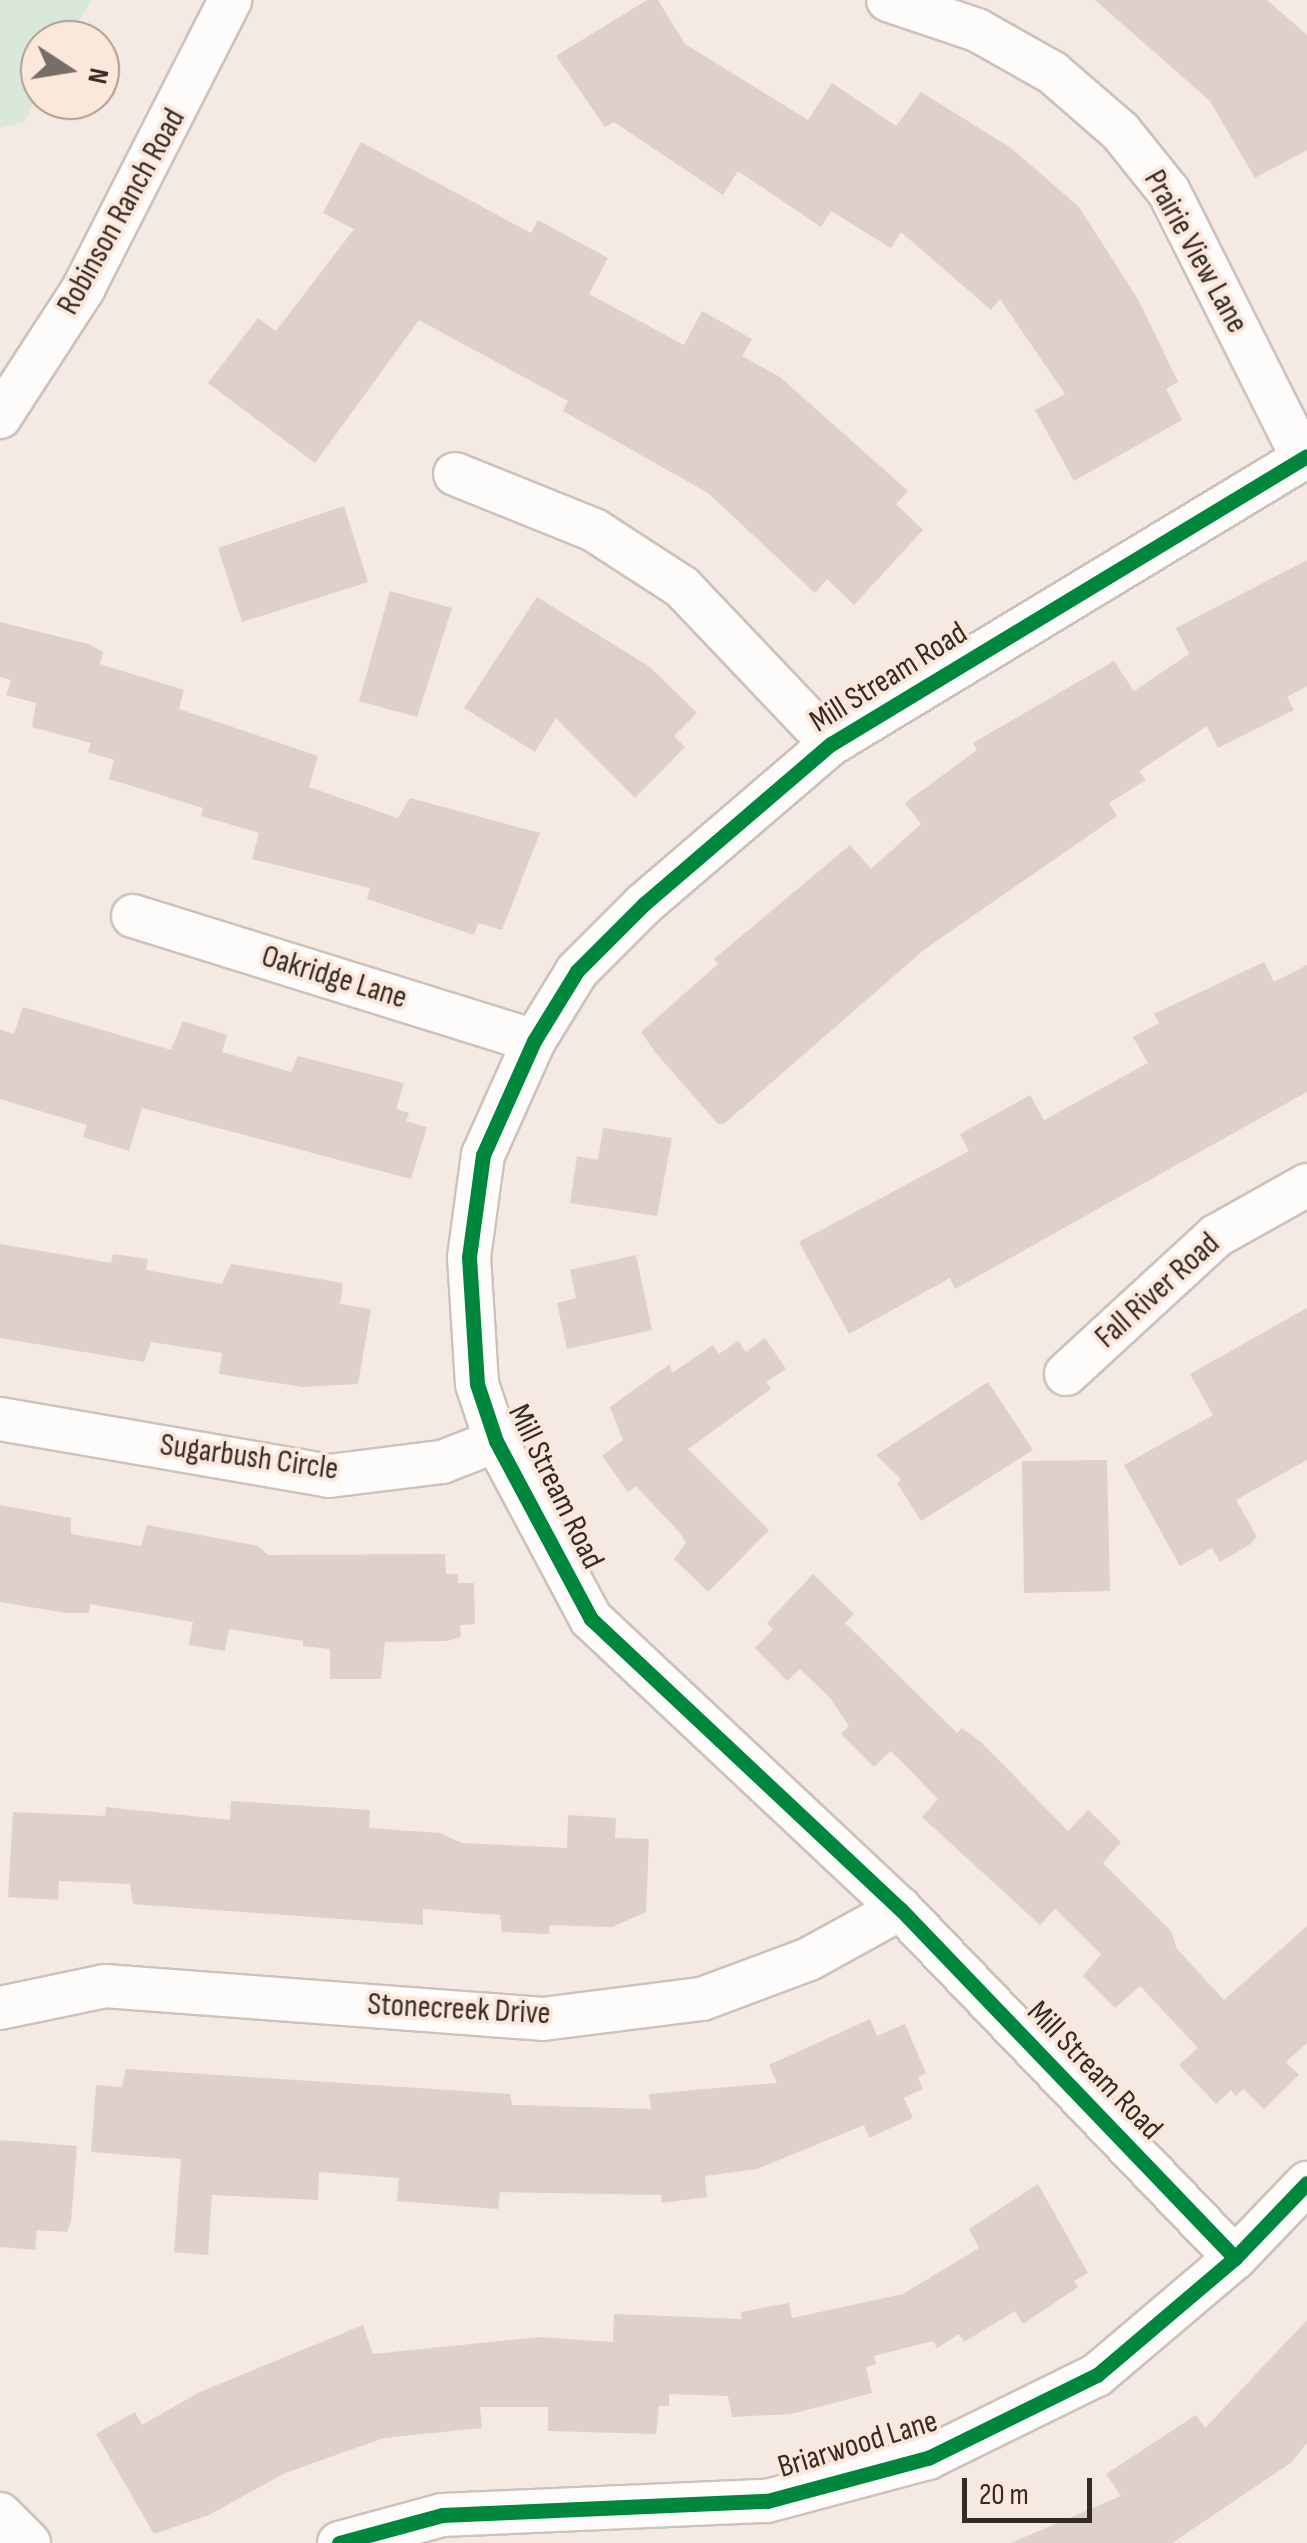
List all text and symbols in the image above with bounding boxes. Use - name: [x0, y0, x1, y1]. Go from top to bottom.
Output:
- north arrow: [20, 20, 120, 120]
- text: N: [80, 65, 116, 87]
- street label: Robinson Ranch Road: [50, 102, 194, 322]
- street label: Prairie View Lane: [1134, 164, 1256, 340]
- street label: Mill Stream Road: [803, 614, 975, 742]
- street label: Oakridge Lane: [257, 938, 411, 1018]
- street label: Fall River Road: [1088, 1225, 1228, 1357]
- street label: Mill Stream Road: [499, 1398, 611, 1576]
- street label: Sugarbush Circle: [157, 1426, 341, 1490]
- street label: Stonecreek Drive: [367, 1986, 551, 2034]
- street label: Mill Stream Road: [1018, 1994, 1170, 2148]
- street label: Briarwood Lane: [774, 2403, 942, 2487]
- scale bar: [967, 2458, 1097, 2520]
- text: 20 m: [979, 2477, 1029, 2513]

